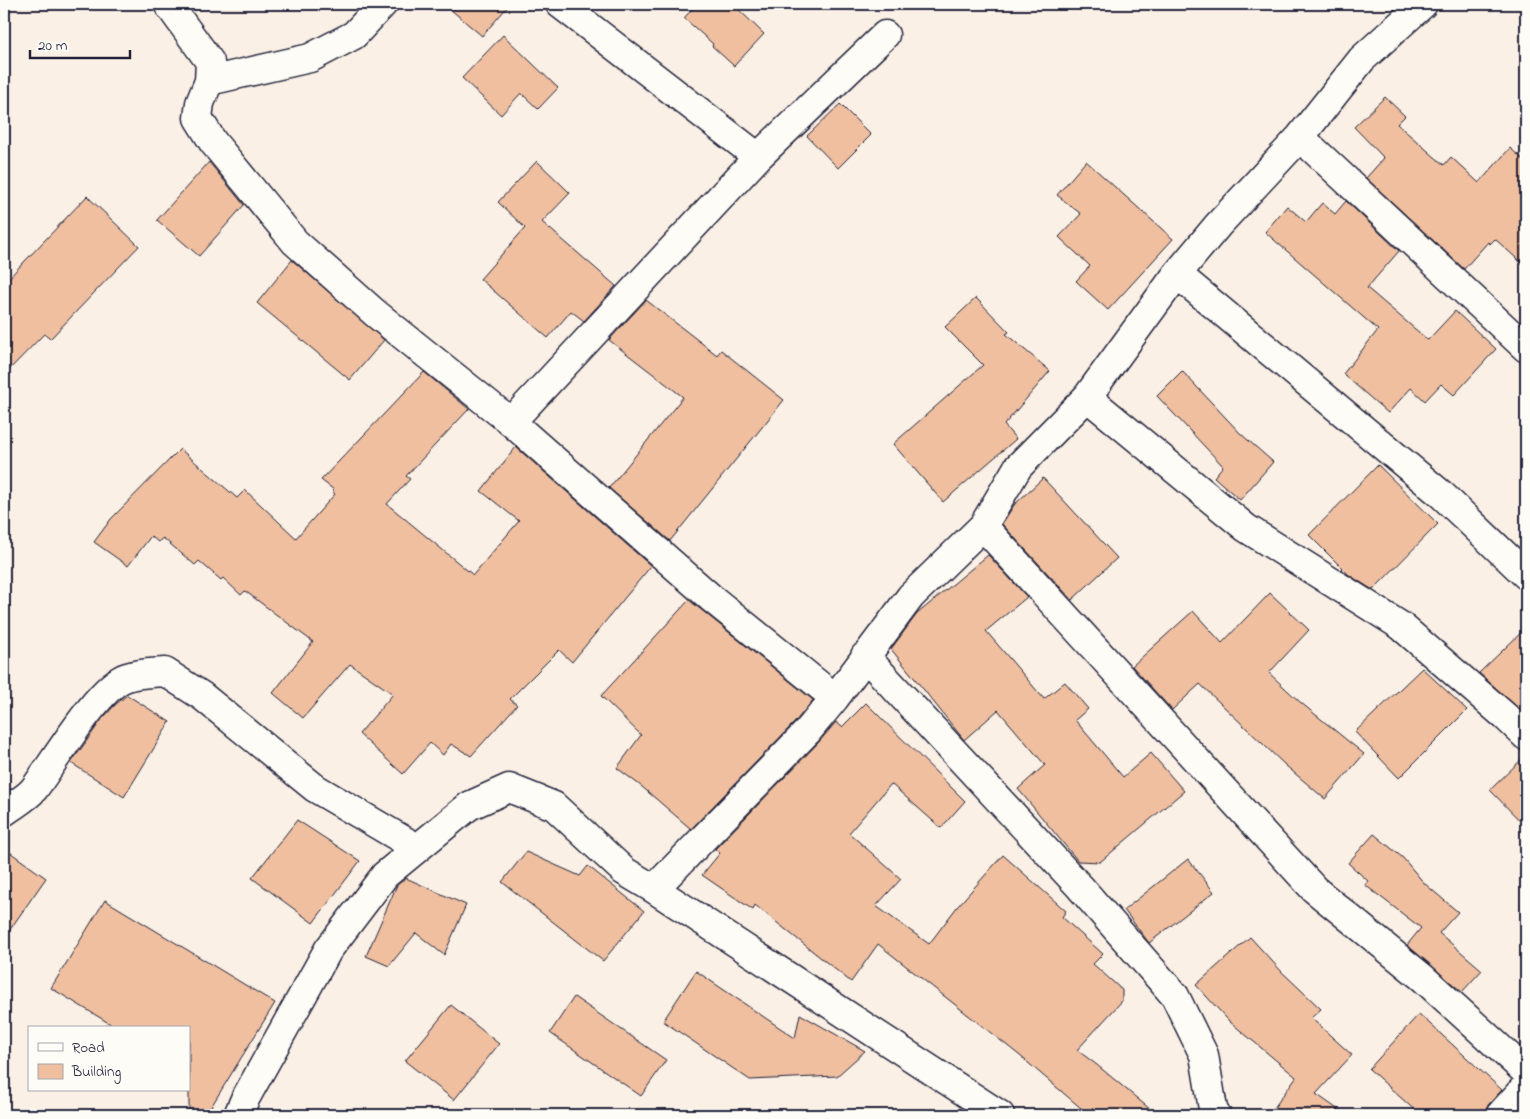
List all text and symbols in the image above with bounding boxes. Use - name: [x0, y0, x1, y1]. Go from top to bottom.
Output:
- scale bar: [30, 28, 130, 60]
- text: 20 m: [38, 35, 68, 57]
- legend: [28, 1026, 190, 1092]
- text: Road: [72, 1037, 105, 1059]
- text: Building: [71, 1061, 121, 1084]

